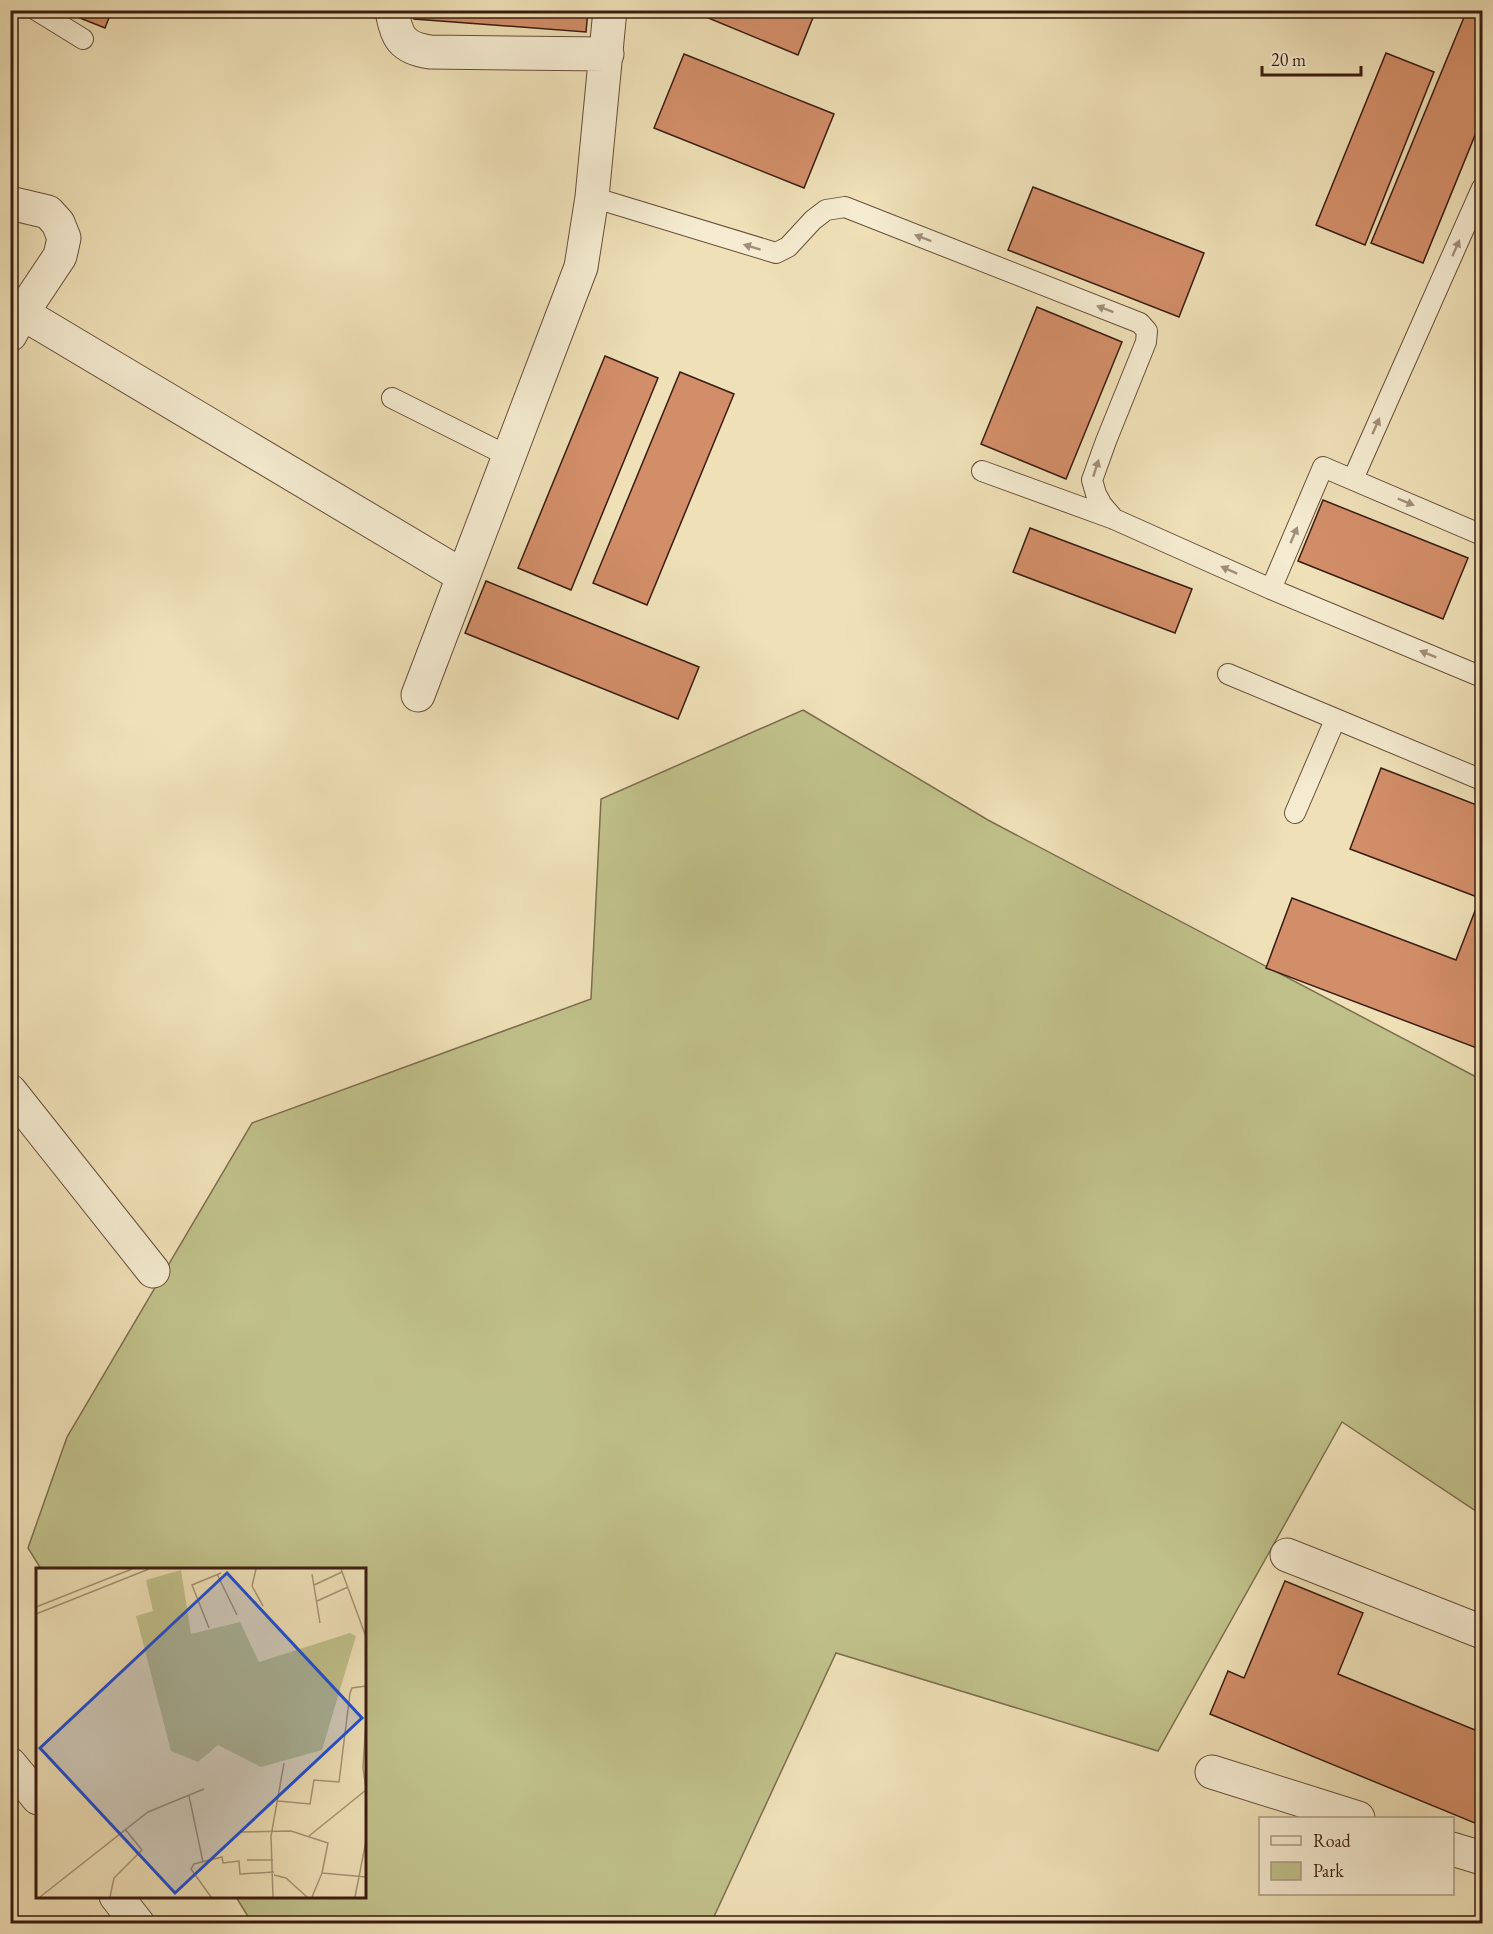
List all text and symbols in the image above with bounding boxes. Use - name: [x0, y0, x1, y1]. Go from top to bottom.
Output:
- scale bar: [1262, 39, 1361, 77]
- text: 20 m: [1271, 48, 1306, 71]
- one-way arrow: [914, 233, 932, 243]
- one-way arrow: [1451, 238, 1461, 256]
- one-way arrow: [743, 242, 761, 251]
- one-way arrow: [1096, 304, 1114, 313]
- one-way arrow: [1372, 417, 1381, 434]
- one-way arrow: [1092, 459, 1101, 477]
- one-way arrow: [1398, 497, 1416, 507]
- one-way arrow: [1289, 526, 1299, 544]
- one-way arrow: [1221, 566, 1238, 575]
- one-way arrow: [1419, 649, 1437, 659]
- inset map: [36, 1568, 366, 1898]
- legend: [1259, 1817, 1454, 1895]
- text: Road: [1313, 1829, 1352, 1852]
- text: Park: [1313, 1859, 1344, 1882]

